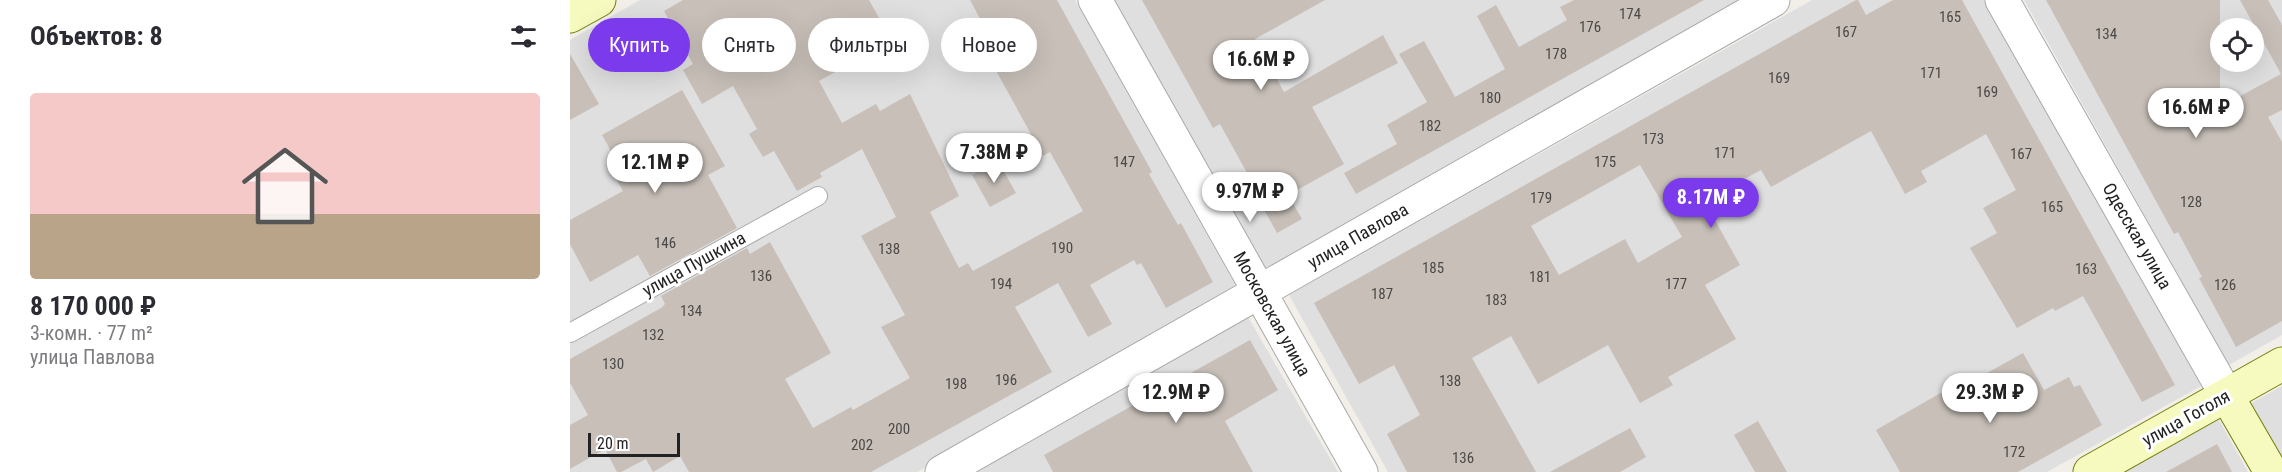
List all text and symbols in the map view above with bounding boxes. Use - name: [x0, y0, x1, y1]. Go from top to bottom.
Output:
- house number: 174: [1619, 5, 1641, 23]
- house number: 165: [1939, 8, 1961, 26]
- chip: Купить: [588, 18, 690, 72]
- chip: Снять: [702, 18, 796, 72]
- chip: Фильтры: [808, 18, 929, 72]
- chip: Новое: [941, 18, 1037, 72]
- house number: 176: [1579, 18, 1601, 36]
- map controls: [2210, 18, 2264, 72]
- button: locate: [2210, 18, 2264, 72]
- icon: filters: [507, 20, 540, 53]
- text: Объектов: 8: [30, 21, 163, 51]
- house number: 167: [1835, 23, 1857, 41]
- house number: 134: [2095, 25, 2117, 43]
- pin: 16.6M ₽: [1206, 40, 1316, 91]
- house number: 178: [1545, 45, 1567, 63]
- text: 16.6M ₽: [1227, 47, 1295, 71]
- house number: 171: [1920, 64, 1942, 82]
- house number: 169: [1768, 69, 1790, 87]
- house number: 169: [1976, 83, 1998, 101]
- pin: 16.6M ₽: [2141, 88, 2251, 139]
- house number: 180: [1479, 89, 1501, 107]
- text: 16.6M ₽: [2162, 95, 2230, 119]
- house number: 182: [1419, 117, 1441, 135]
- house number: 173: [1642, 130, 1664, 148]
- icon: home: [231, 132, 339, 240]
- pin: 7.38M ₽: [939, 133, 1049, 184]
- text: 7.38M ₽: [960, 140, 1028, 164]
- pin: 12.1M ₽: [600, 143, 710, 194]
- house number: 171: [1714, 144, 1736, 162]
- house number: 167: [2010, 145, 2032, 163]
- text: 12.1M ₽: [621, 150, 689, 174]
- house number: 147: [1113, 153, 1135, 171]
- house number: 175: [1594, 153, 1616, 171]
- pin: 9.97M ₽: [1195, 172, 1305, 223]
- pin: 8.17M ₽: [1656, 178, 1766, 229]
- text: 9.97M ₽: [1216, 179, 1284, 203]
- street label: Одесская улица: [2099, 179, 2176, 293]
- text: 8.17M ₽: [1677, 185, 1745, 209]
- house number: 179: [1530, 189, 1552, 207]
- house number: 128: [2180, 193, 2202, 211]
- street label: улица Павлова: [1304, 198, 1412, 273]
- house number: 165: [2041, 198, 2063, 216]
- street label: улица Пушкина: [639, 227, 749, 301]
- house number: 146: [654, 234, 676, 252]
- house number: 190: [1051, 239, 1073, 257]
- house number: 138: [878, 240, 900, 258]
- street label: Московская улица: [1229, 248, 1315, 380]
- house number: 185: [1422, 259, 1444, 277]
- house number: 163: [2075, 260, 2097, 278]
- house number: 136: [750, 267, 772, 285]
- house number: 181: [1529, 268, 1551, 286]
- house number: 194: [990, 275, 1012, 293]
- house number: 177: [1665, 275, 1687, 293]
- house number: 126: [2214, 276, 2236, 294]
- house number: 187: [1371, 285, 1393, 303]
- text: 8 170 000 ₽: [30, 291, 156, 321]
- house number: 183: [1485, 291, 1507, 309]
- house number: 134: [680, 302, 702, 320]
- text: 3-комн. · 77 m²: [30, 321, 153, 345]
- house number: 132: [642, 326, 664, 344]
- text: улица Павлова: [30, 345, 155, 369]
- house number: 130: [602, 355, 624, 373]
- house number: 196: [995, 371, 1017, 389]
- house number: 138: [1439, 372, 1461, 390]
- pin: 12.9M ₽: [1121, 373, 1231, 424]
- pin: 29.3M ₽: [1935, 373, 2045, 424]
- house number: 198: [945, 375, 967, 393]
- text: 12.9M ₽: [1142, 380, 1210, 404]
- text: 29.3M ₽: [1956, 380, 2024, 404]
- street label: улица Гоголя: [2138, 385, 2233, 450]
- house number: 200: [888, 420, 910, 438]
- scale bar: [588, 430, 680, 458]
- text: 20 m: [597, 434, 629, 453]
- house number: 202: [851, 436, 873, 454]
- house number: 172: [2003, 443, 2025, 461]
- house number: 136: [1452, 449, 1474, 467]

